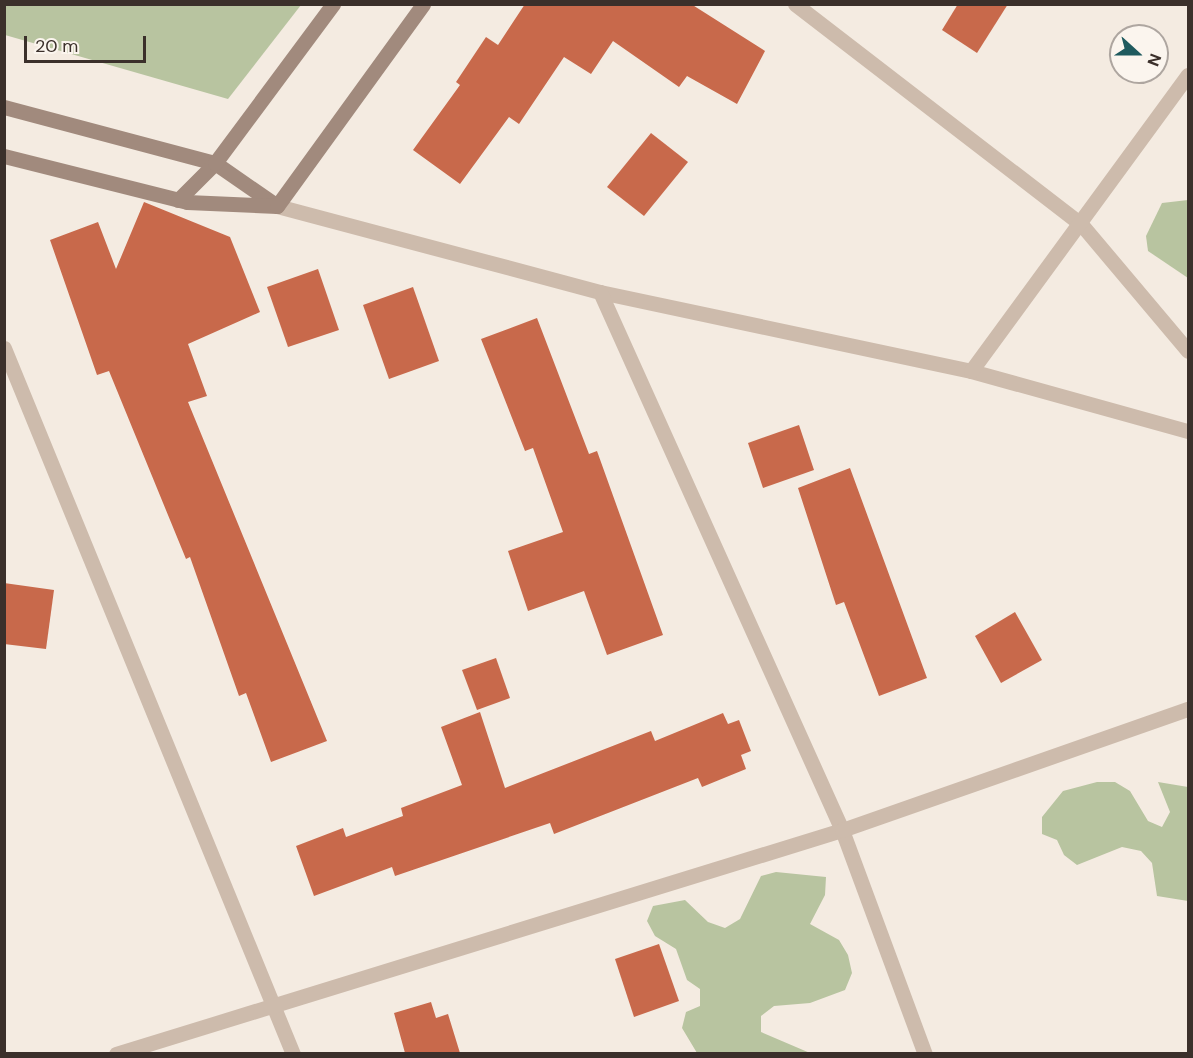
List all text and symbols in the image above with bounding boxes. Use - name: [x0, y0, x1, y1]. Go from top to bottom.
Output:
- scale bar: [27, 24, 148, 62]
- north arrow: [1109, 24, 1169, 84]
- text: 20 m: [35, 34, 78, 58]
- text: N: [1143, 51, 1166, 69]

